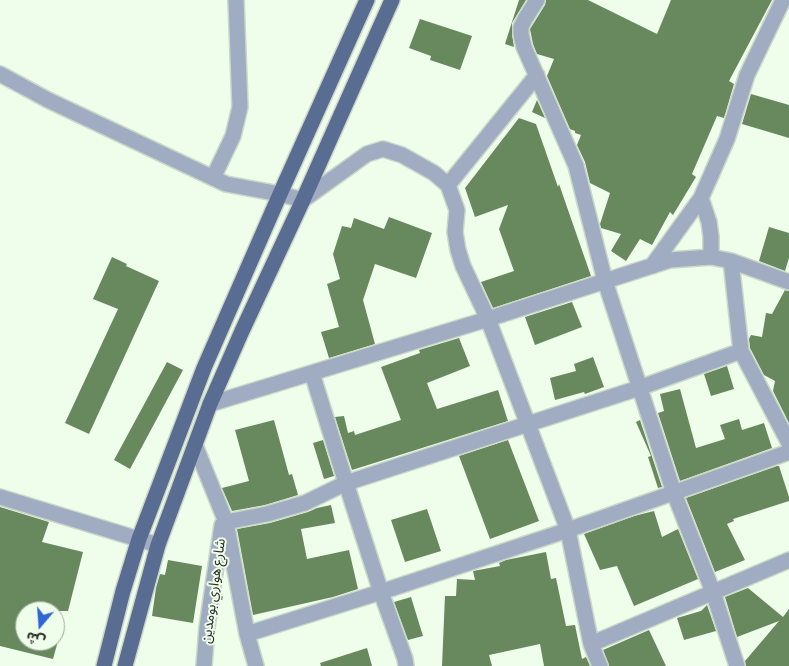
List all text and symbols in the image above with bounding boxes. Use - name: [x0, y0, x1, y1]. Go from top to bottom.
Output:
- street label: شارع هواري بومدين: [197, 537, 229, 645]
- north arrow: [15, 601, 65, 651]
- text: ش: [24, 629, 47, 651]

